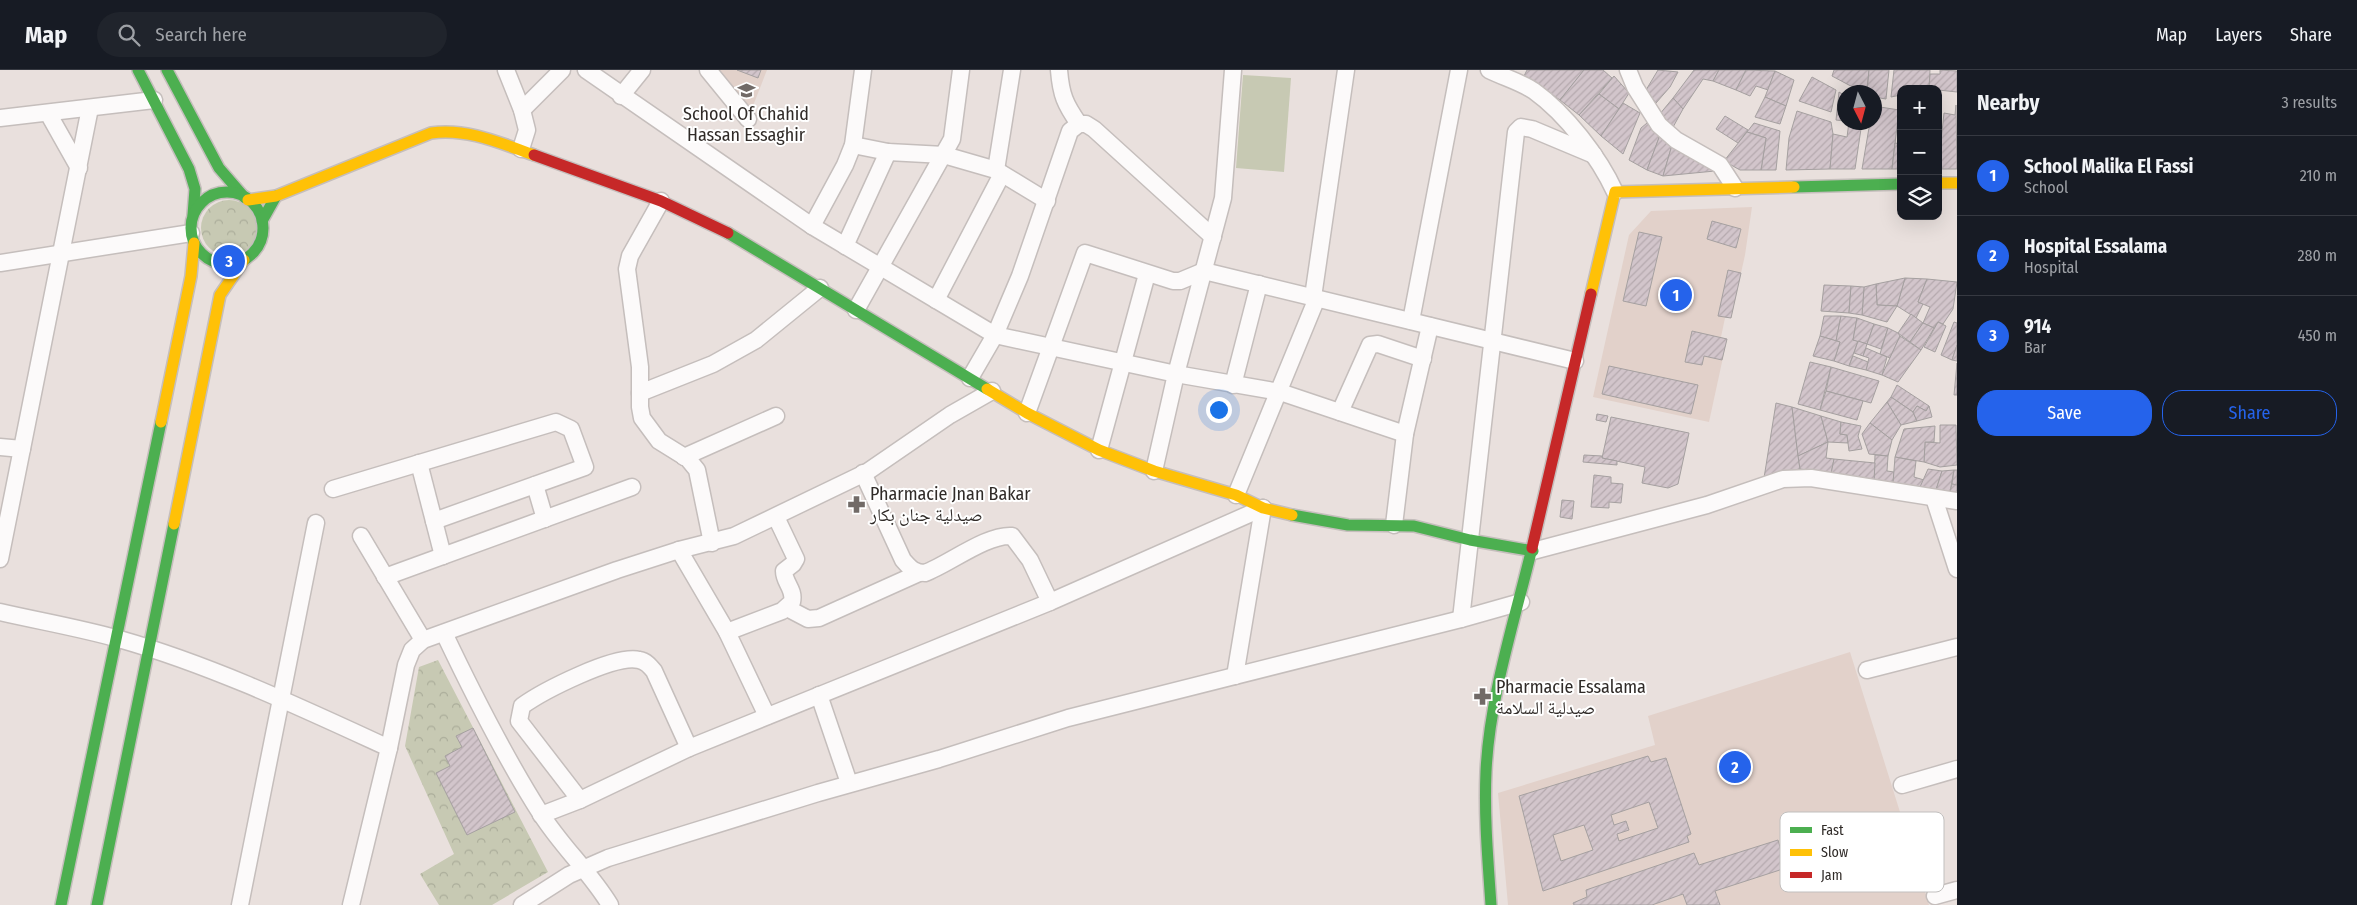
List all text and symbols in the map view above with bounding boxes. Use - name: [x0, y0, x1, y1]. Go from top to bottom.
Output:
- search box: [97, 12, 447, 57]
- text: Map: [25, 21, 67, 49]
- icon: search: [115, 21, 143, 49]
- text: Search here: [155, 23, 247, 46]
- text: Map: [2156, 24, 2187, 46]
- text: Layers: [2215, 24, 2262, 46]
- text: Share: [2290, 24, 2332, 46]
- school or university icon: School Of Chahid Hassan Essaghir: [736, 81, 756, 101]
- north arrow: [1837, 85, 1882, 130]
- map controls: [1897, 85, 1942, 220]
- button: +: [1897, 85, 1942, 130]
- text: Nearby: [1977, 90, 2039, 116]
- text: 3 results: [2281, 93, 2337, 112]
- place label: School Of Chahid Hassan Essaghir: [683, 103, 809, 146]
- button: −: [1897, 130, 1942, 175]
- text: School Malika El Fassi: [2024, 155, 2193, 178]
- text: 1: [1990, 166, 1996, 185]
- text: 210 m: [2300, 166, 2337, 185]
- button: layers: [1897, 175, 1942, 220]
- text: School: [2024, 178, 2068, 197]
- text: Hospital Essalama: [2024, 235, 2167, 258]
- pin: 3: [213, 242, 245, 280]
- text: 2: [1989, 246, 1997, 265]
- text: 280 m: [2298, 246, 2337, 265]
- text: Hospital: [2024, 258, 2079, 277]
- pin: 1: [1660, 276, 1692, 314]
- text: 914: [2024, 315, 2051, 338]
- text: 3: [1989, 326, 1997, 345]
- text: 450 m: [2298, 326, 2337, 345]
- text: Bar: [2024, 338, 2046, 357]
- button: Save: [1977, 390, 2152, 436]
- button: Share: [2162, 390, 2337, 436]
- your location: [1206, 397, 1232, 423]
- place label: Pharmacie Jnan Bakar صيدلية جنان بكار: [869, 483, 1031, 526]
- pharmacy icon: Pharmacie Jnan Bakar صيدلية جنان بكار: [846, 494, 866, 514]
- place label: Pharmacie Essalama صيدلية السلامة: [1496, 676, 1646, 719]
- pharmacy icon: Pharmacie Essalama صيدلية السلامة: [1472, 687, 1492, 707]
- pin: 2: [1719, 748, 1751, 786]
- legend: [1780, 812, 1944, 892]
- text: Fast: [1821, 822, 1844, 839]
- text: Slow: [1821, 844, 1848, 861]
- text: Jam: [1821, 867, 1842, 884]

